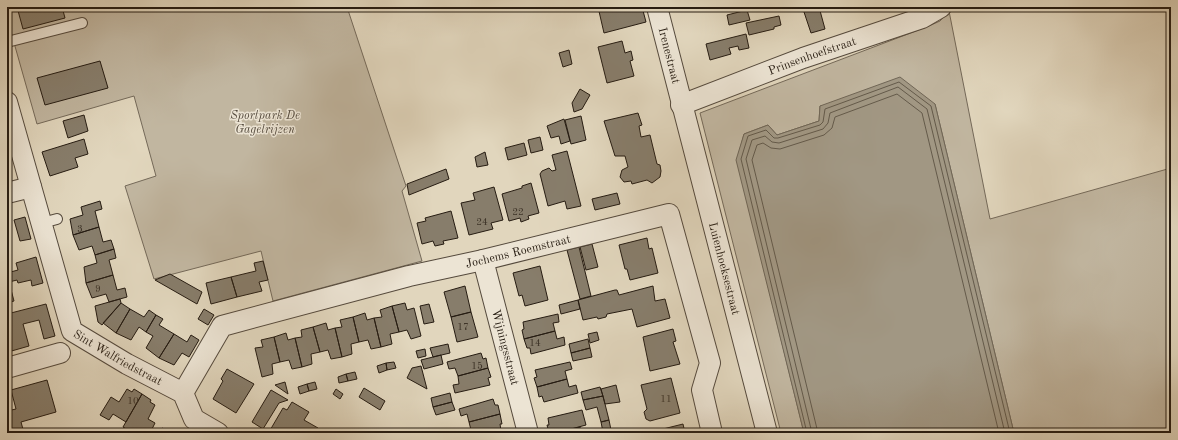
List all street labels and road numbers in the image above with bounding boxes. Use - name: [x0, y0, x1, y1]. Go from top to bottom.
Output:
- street label: Irenestraat: [656, 26, 682, 85]
- street label: Prinsenhoefstraat: [767, 36, 858, 78]
- street label: Luienhoeksestraat: [706, 221, 741, 316]
- street label: Jochems Roemstraat: [465, 234, 572, 271]
- street label: Wijningsstraat: [489, 308, 520, 386]
- street label: Sint Walfriedstraat: [71, 328, 164, 388]

